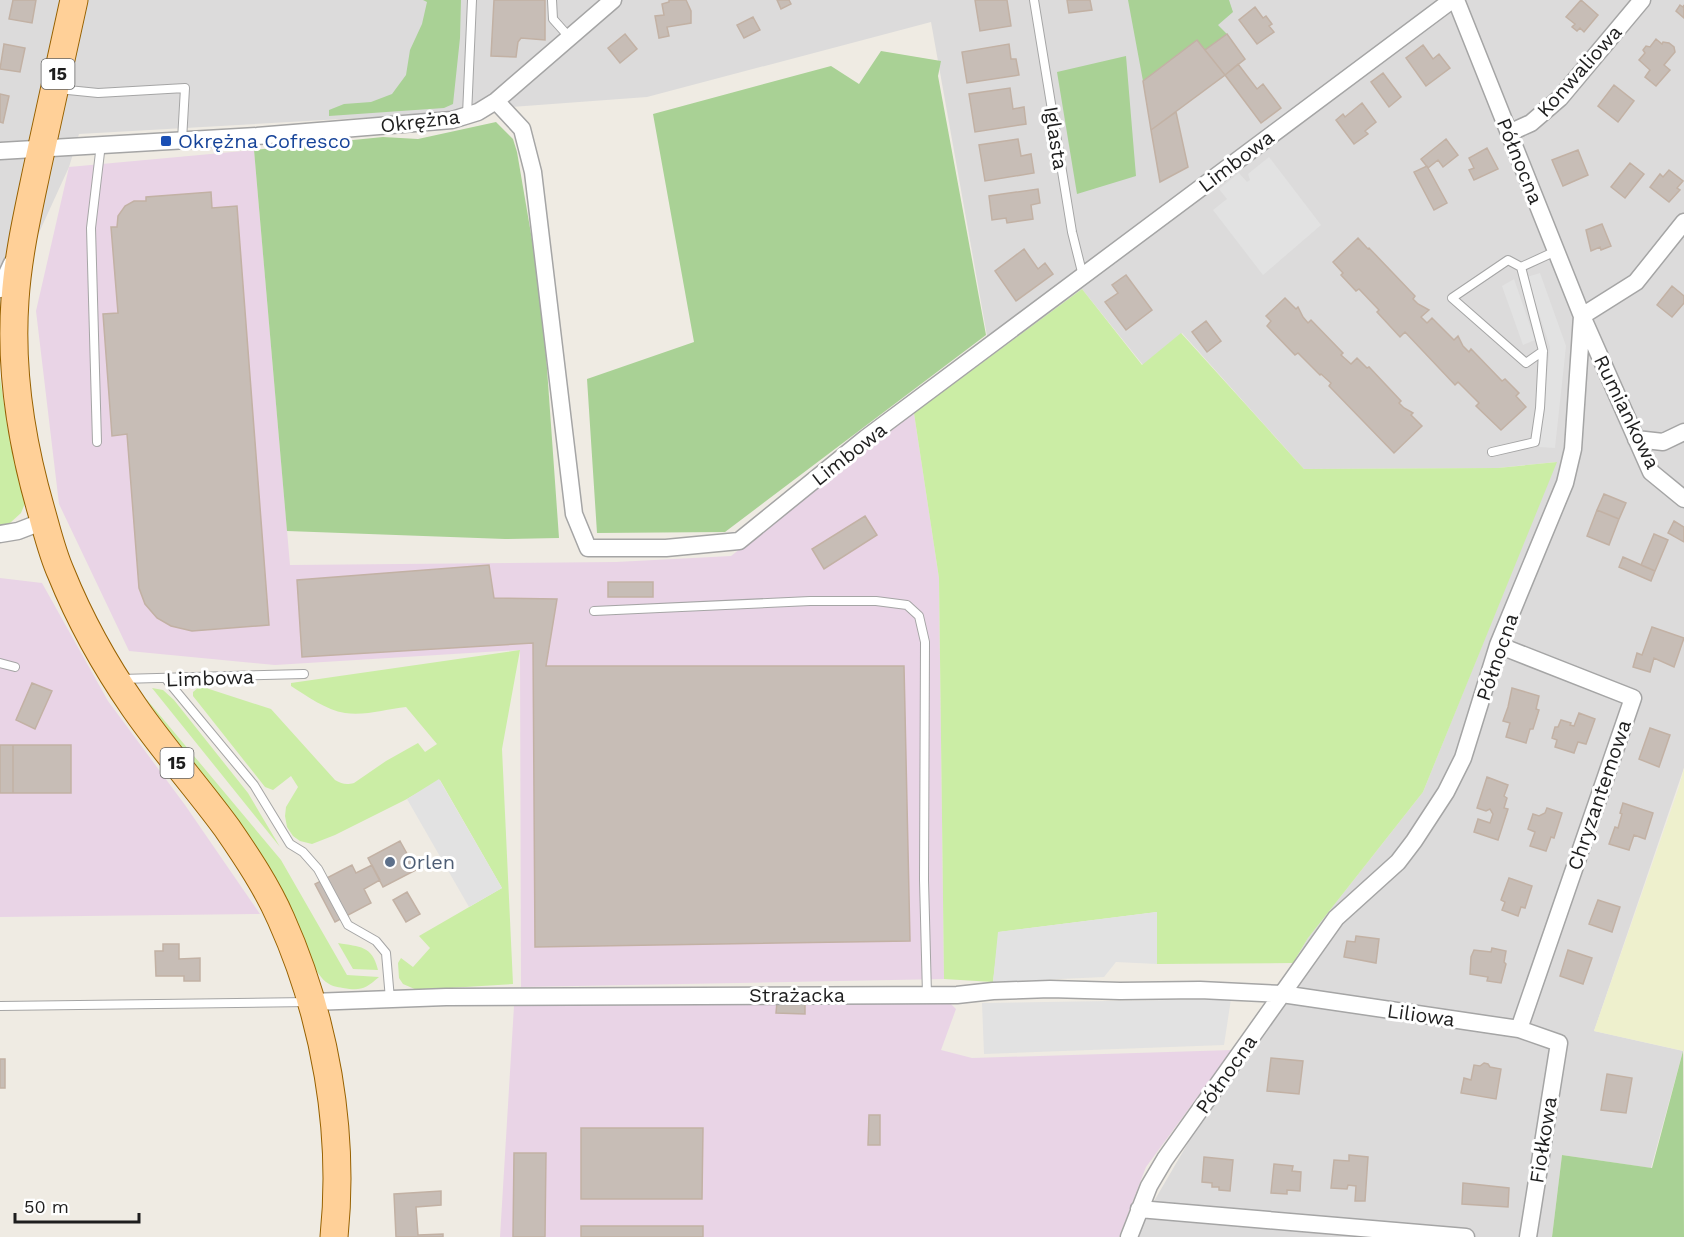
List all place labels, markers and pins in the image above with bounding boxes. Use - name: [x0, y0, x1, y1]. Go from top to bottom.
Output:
- place label: Okrężna Cofresco: [178, 129, 351, 153]
- marker: Okrężna Cofresco: [159, 134, 173, 148]
- place label: Orlen: [402, 850, 455, 874]
- marker: Orlen: [383, 855, 397, 869]

